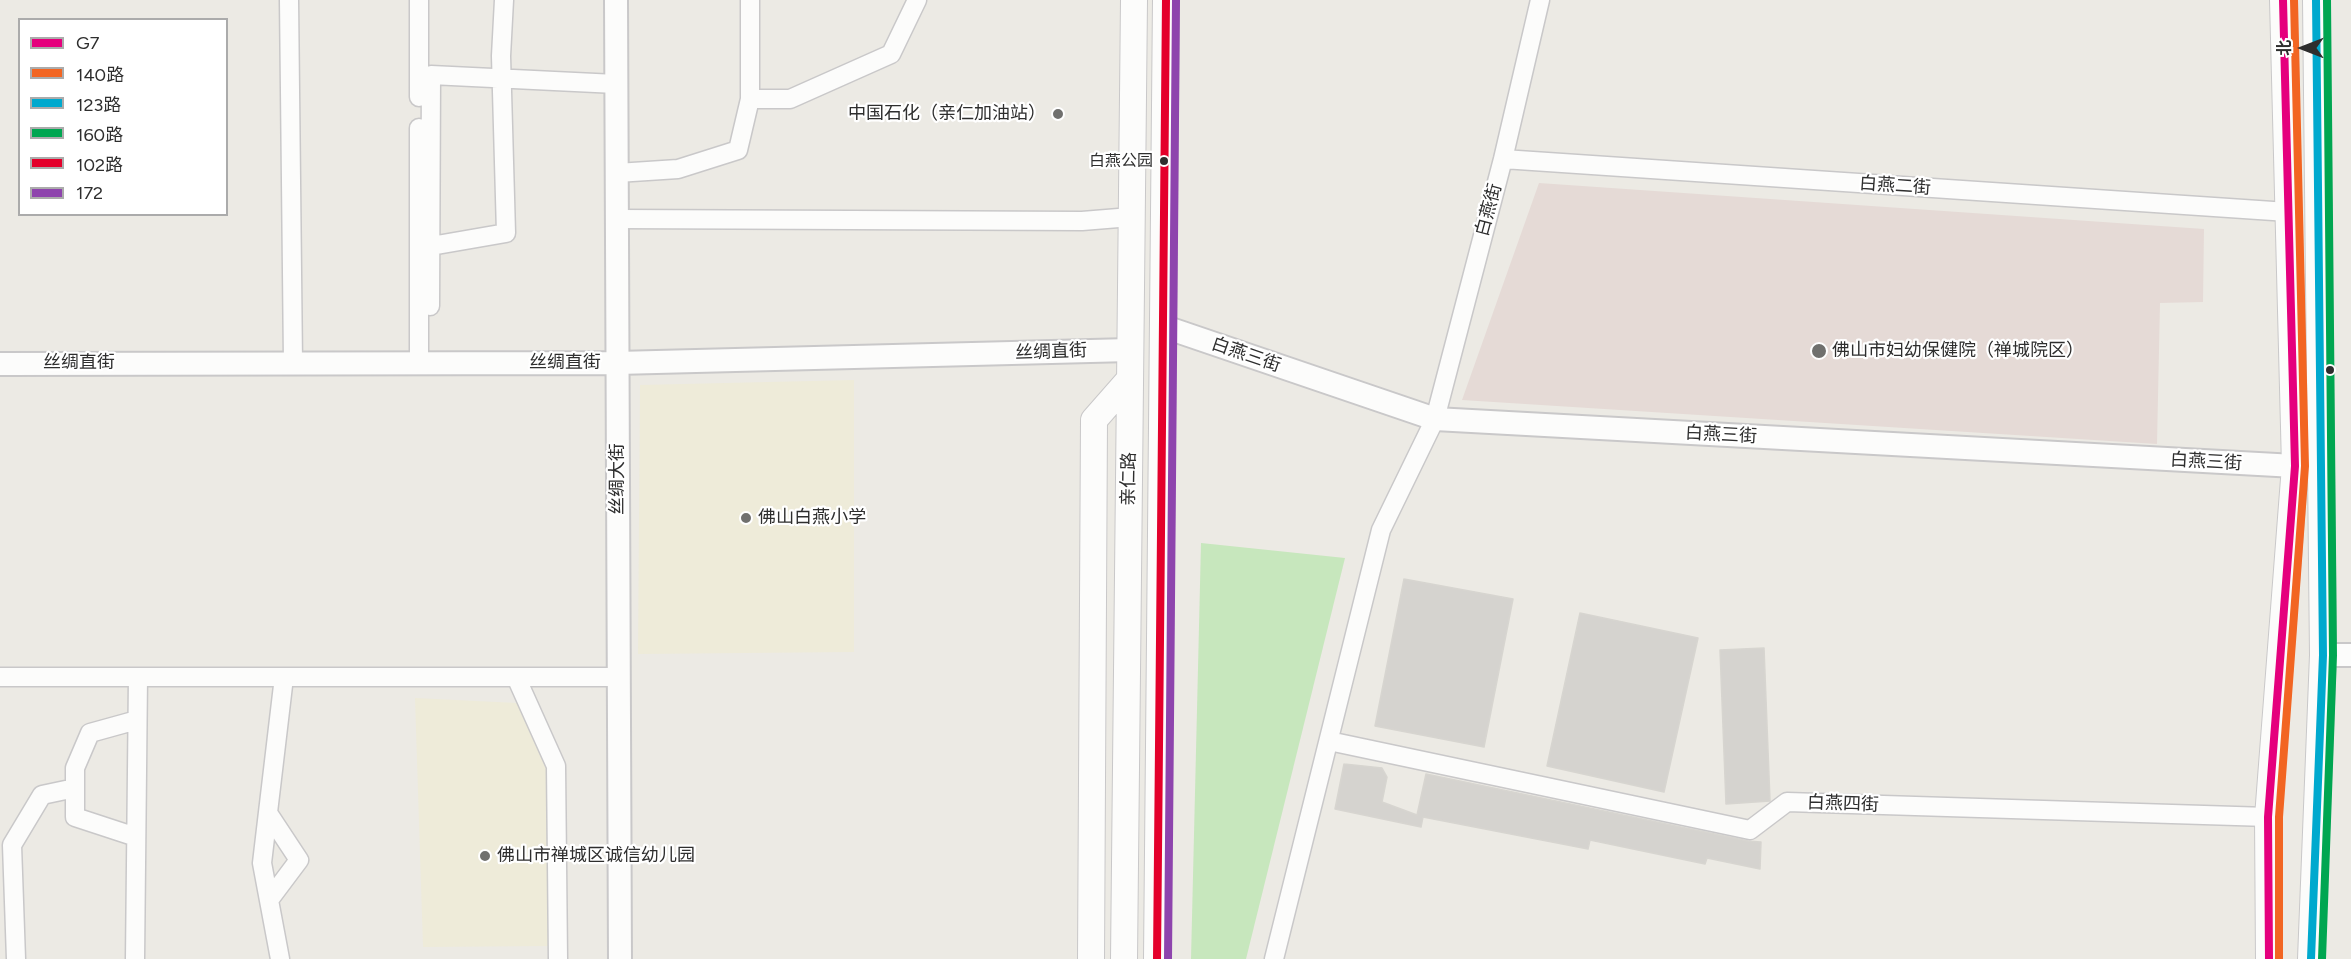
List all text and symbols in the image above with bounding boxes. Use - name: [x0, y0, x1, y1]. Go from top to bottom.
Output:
- legend: [18, 18, 228, 216]
- north arrow: [2273, 18, 2333, 78]
- text: G7: [76, 32, 99, 54]
- text: 北: [2275, 40, 2294, 56]
- text: 140路: [76, 64, 124, 86]
- text: 123路: [76, 94, 121, 116]
- place label: 中国石化（亲仁加油站）: [848, 103, 1046, 125]
- marker: 中国石化（亲仁加油站）: [1051, 107, 1065, 121]
- text: 160路: [76, 124, 123, 146]
- place label: 白燕公园: [1089, 151, 1153, 171]
- text: 102路: [76, 154, 123, 176]
- marker: 白燕公园: [1158, 155, 1170, 167]
- street label: 白燕二街: [1858, 173, 1932, 199]
- street label: 白燕街: [1472, 181, 1506, 239]
- text: 172: [76, 182, 103, 204]
- street label: 白燕三街: [1208, 333, 1284, 377]
- street label: 丝绸直街: [1015, 340, 1087, 364]
- place label: 佛山市妇幼保健院（禅城院区）: [1832, 340, 2084, 362]
- marker: 佛山市妇幼保健院（禅城院区）: [1810, 342, 1828, 360]
- street label: 丝绸直街: [43, 352, 115, 374]
- street label: 丝绸直街: [529, 352, 601, 374]
- unlabelled marker: [2324, 364, 2336, 376]
- street label: 白燕三街: [1684, 422, 1758, 448]
- street label: 丝绸大街: [607, 443, 629, 515]
- street label: 白燕三街: [2169, 449, 2243, 475]
- street label: 亲仁路: [1118, 452, 1140, 506]
- place label: 佛山白燕小学: [758, 507, 866, 529]
- marker: 佛山白燕小学: [739, 511, 753, 525]
- street label: 白燕四街: [1807, 792, 1879, 816]
- place label: 佛山市禅城区诚信幼儿园: [497, 845, 695, 867]
- marker: 佛山市禅城区诚信幼儿园: [478, 849, 492, 863]

